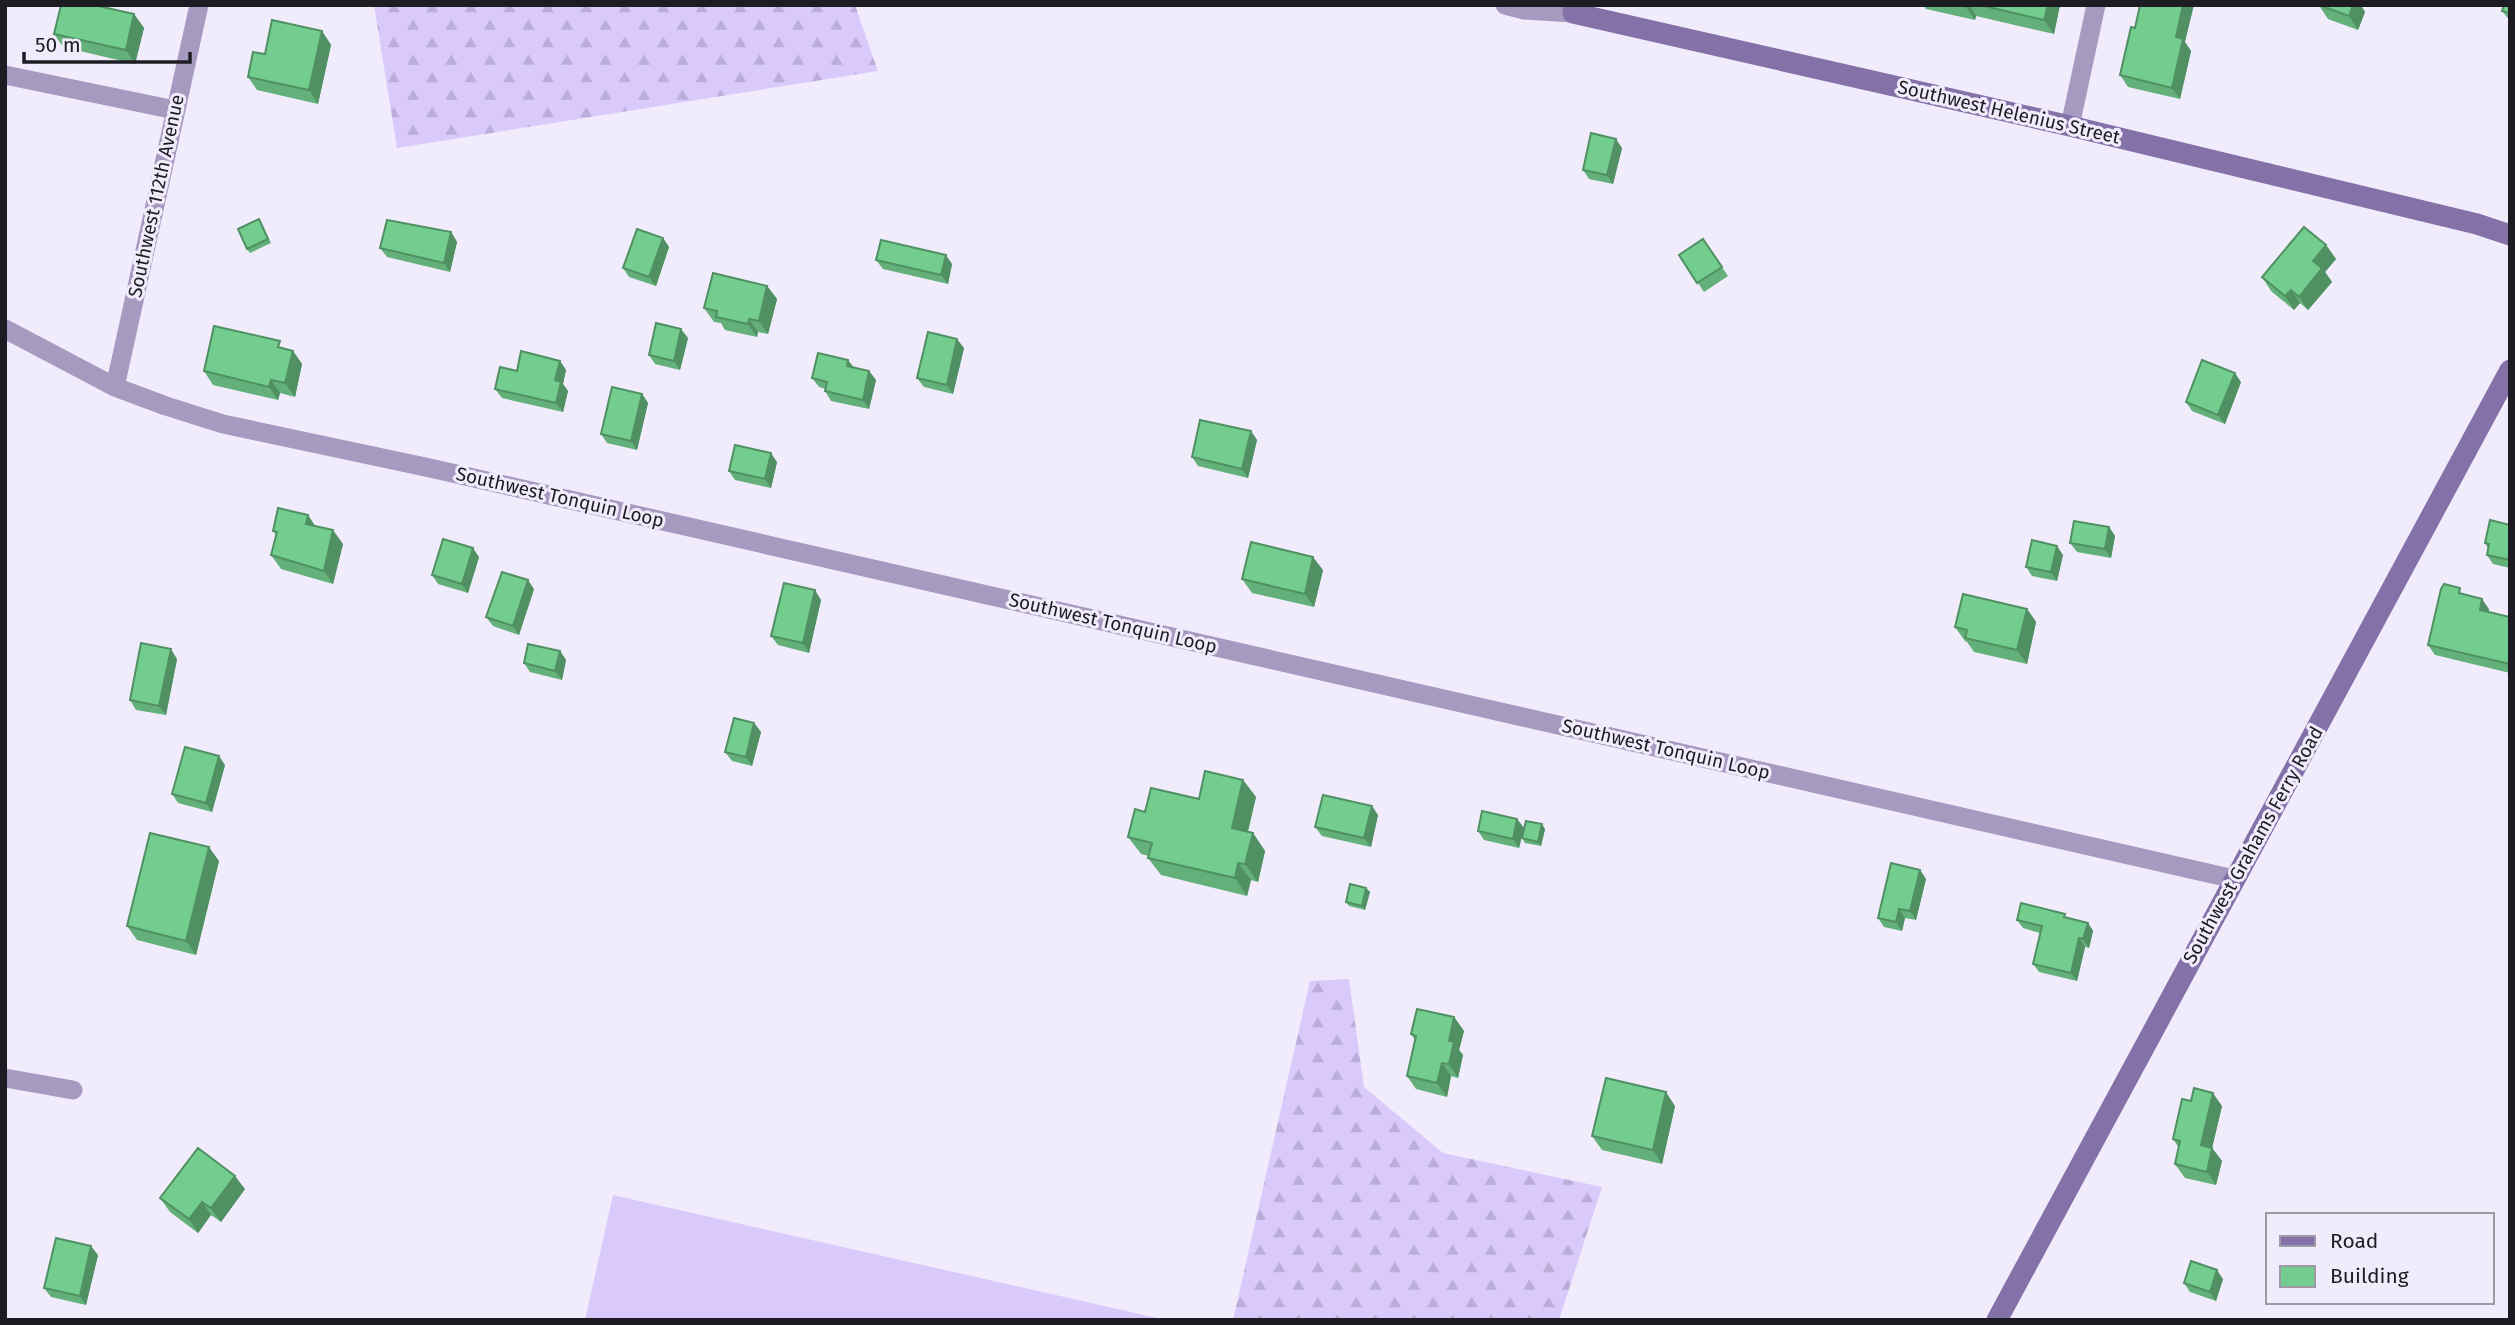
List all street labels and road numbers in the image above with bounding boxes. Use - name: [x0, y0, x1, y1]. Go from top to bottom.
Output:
- street label: Southwest Helenius Street: [1896, 75, 2122, 149]
- street label: Southwest 112th Avenue: [123, 92, 189, 300]
- street label: Southwest Tonquin Loop: [454, 462, 666, 532]
- street label: Southwest Tonquin Loop: [1007, 588, 1219, 658]
- street label: Southwest Tonquin Loop: [1560, 714, 1772, 784]
- street label: Southwest Grahams Ferry Road: [2178, 722, 2328, 968]

